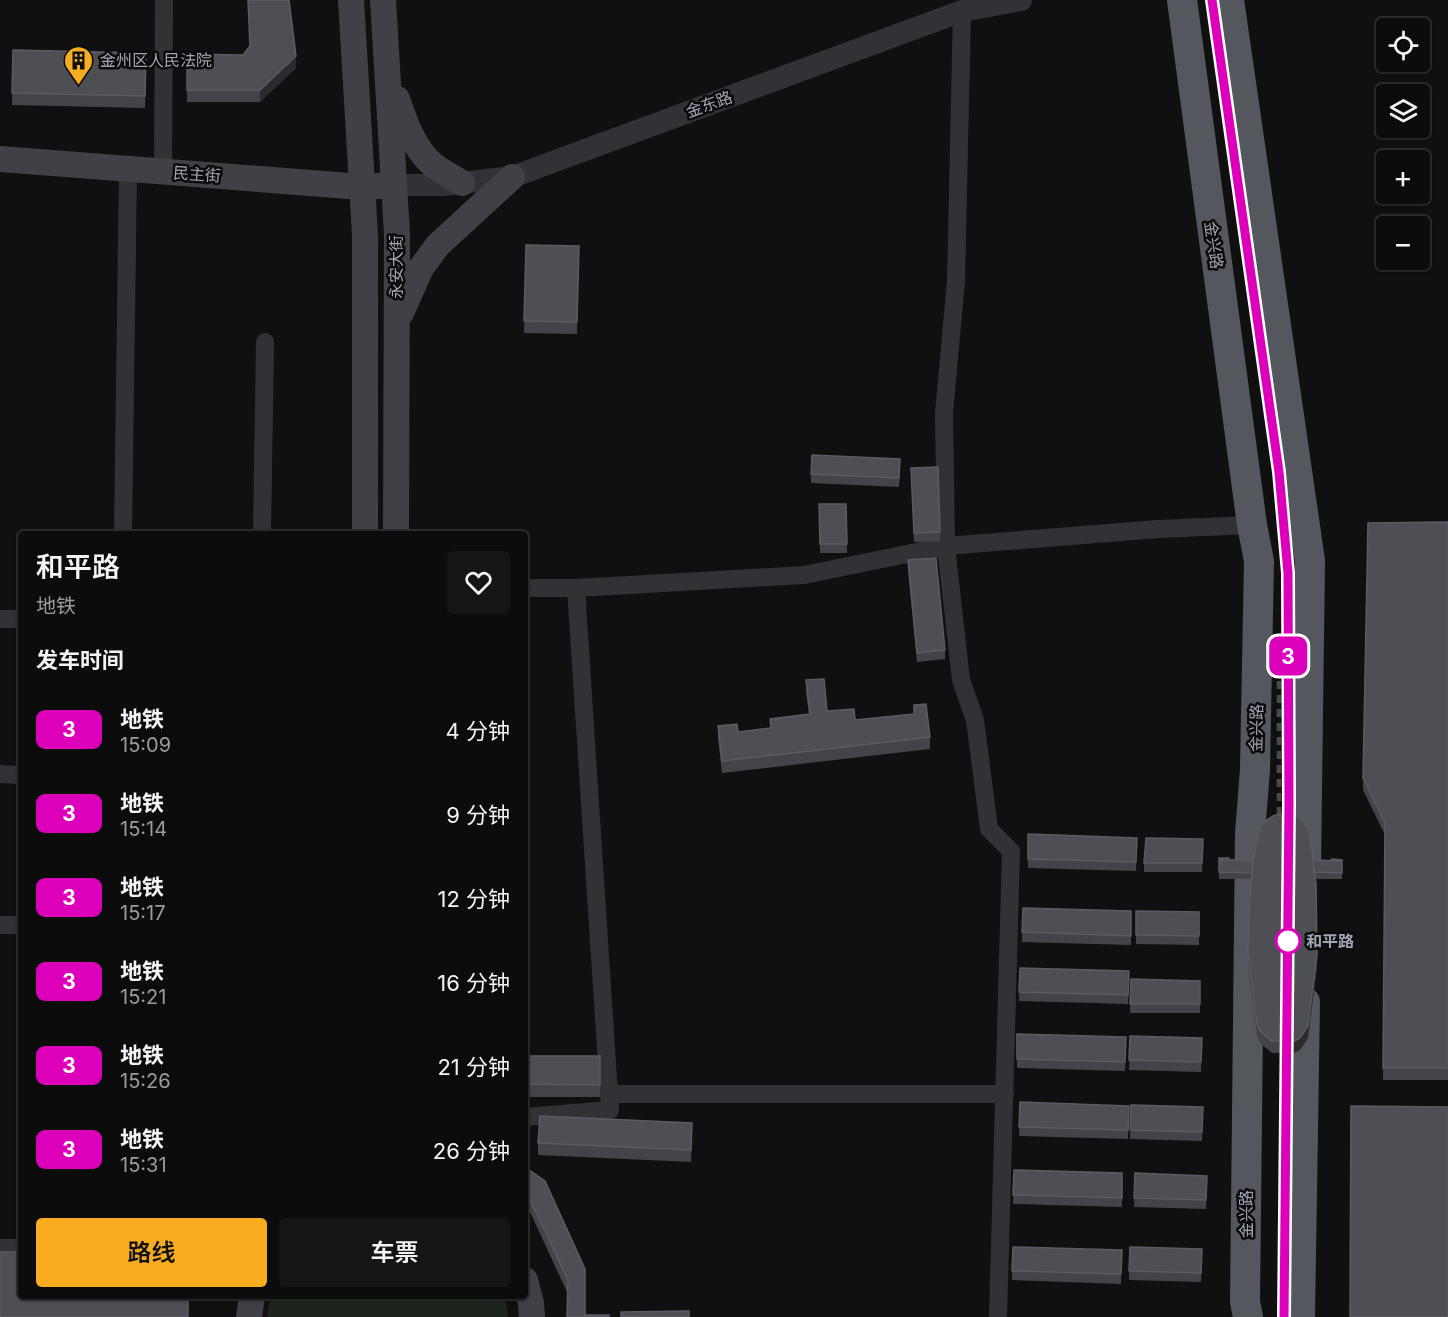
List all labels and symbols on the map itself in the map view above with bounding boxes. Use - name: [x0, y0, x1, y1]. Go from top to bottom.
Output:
- building icon: 金州区人民法院: [63, 44, 95, 86]
- place label: 金州区人民法院: [100, 50, 212, 70]
- street label: 金东路: [683, 86, 735, 122]
- street label: 民主街: [172, 162, 222, 186]
- street label: 金兴路: [1201, 220, 1227, 270]
- street label: 永安大街: [386, 235, 406, 299]
- line badge: 3: [1268, 636, 1308, 676]
- street label: 金兴路: [1246, 704, 1266, 752]
- marker: 和平路: [1275, 928, 1301, 954]
- place label: 和平路: [1306, 931, 1354, 951]
- street label: 金兴路: [1236, 1190, 1256, 1238]

